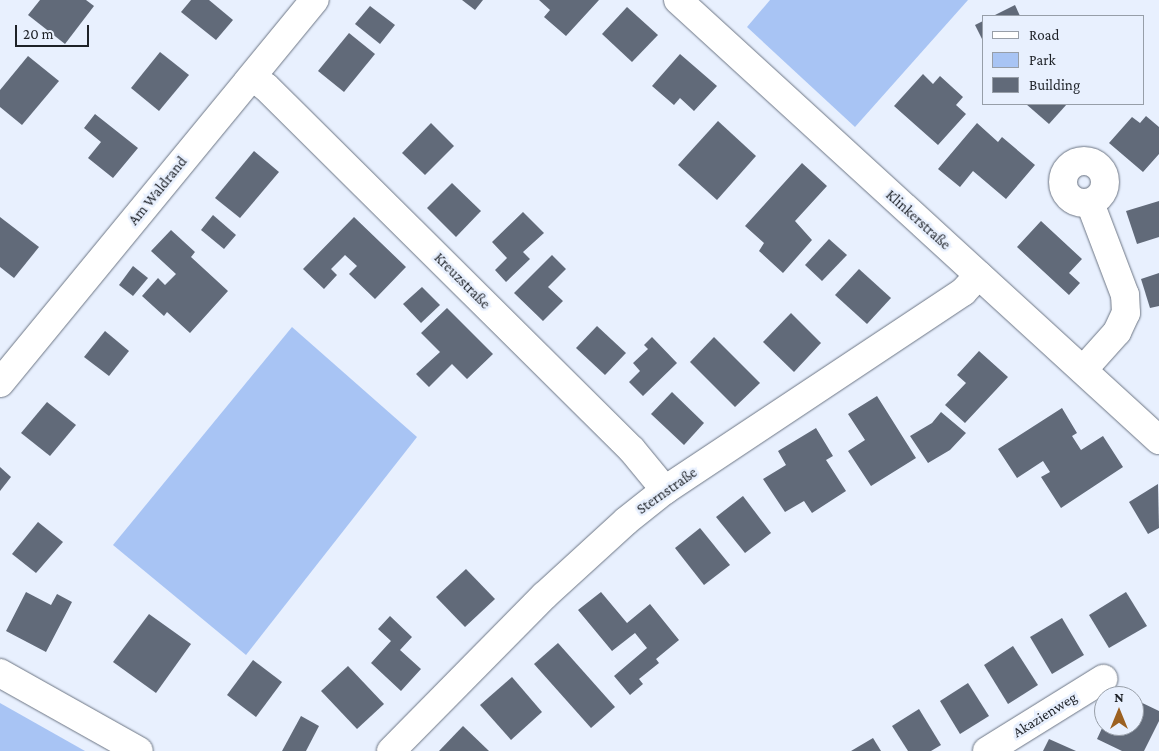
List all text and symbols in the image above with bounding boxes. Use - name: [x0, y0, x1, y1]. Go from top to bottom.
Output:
- scale bar: [18, 15, 91, 47]
- legend: [982, 15, 1144, 105]
- text: 20 m: [23, 26, 54, 42]
- text: Road: [1029, 27, 1059, 43]
- text: Park: [1029, 52, 1056, 68]
- text: Building: [1029, 77, 1080, 93]
- street label: Am Waldrand: [125, 153, 191, 229]
- street label: Klinkerstraße: [882, 186, 954, 254]
- street label: Kreuzstraße: [430, 249, 494, 313]
- street label: Sternstraße: [633, 464, 701, 518]
- north arrow: [1094, 686, 1144, 736]
- street label: Akazienweg: [1010, 688, 1080, 742]
- text: N: [1114, 689, 1124, 705]

